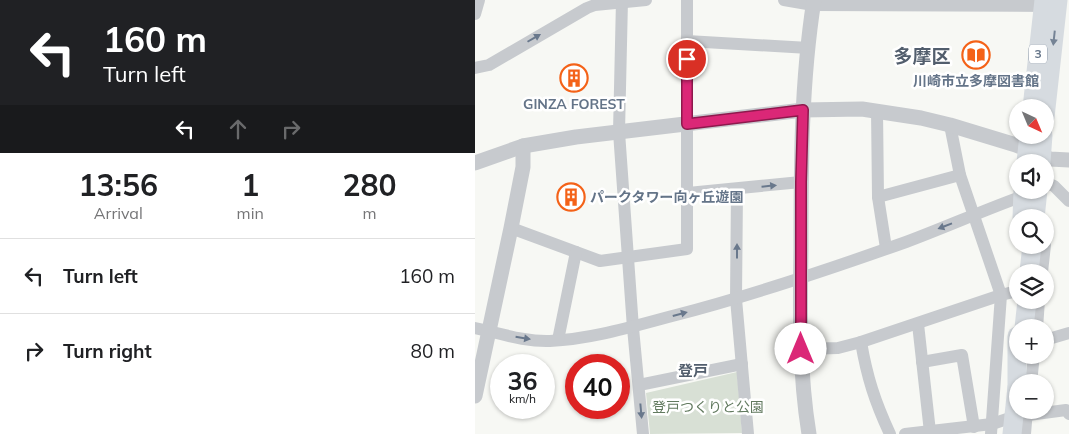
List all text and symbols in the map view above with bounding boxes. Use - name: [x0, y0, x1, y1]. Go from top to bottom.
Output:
- text: 160 m: [103, 17, 207, 61]
- icon: left: [20, 20, 85, 85]
- one-way arrow: [1050, 30, 1058, 46]
- one-way arrow: [528, 34, 541, 43]
- pin: [666, 38, 708, 80]
- library icon: 川崎市立多摩図書館: [961, 40, 991, 70]
- district label: 多摩区: [893, 44, 951, 68]
- road number: 3: [1029, 44, 1047, 64]
- icon: arrive: [673, 45, 701, 73]
- text: Turn left: [103, 60, 186, 88]
- building icon: GINZA FOREST: [559, 63, 589, 93]
- place label: 川崎市立多摩図書館: [913, 72, 1039, 90]
- place label: GINZA FOREST: [523, 95, 625, 113]
- north arrow: [1009, 99, 1054, 144]
- map controls: [1009, 99, 1054, 419]
- icon: left: [171, 115, 199, 143]
- icon: ahead: [224, 115, 252, 143]
- icon: right: [277, 115, 305, 143]
- button: sound: [1009, 154, 1054, 199]
- text: 13:56: [79, 166, 158, 204]
- text: 1: [241, 166, 259, 204]
- text: 280: [342, 166, 396, 204]
- building icon: パークタワー向ヶ丘遊園: [556, 182, 586, 212]
- one-way arrow: [761, 182, 777, 190]
- place label: パークタワー向ヶ丘遊園: [590, 188, 743, 206]
- text: Arrival: [94, 203, 143, 223]
- text: min: [237, 203, 264, 223]
- text: m: [362, 203, 376, 223]
- button: search: [1009, 209, 1054, 254]
- one-way arrow: [938, 223, 952, 231]
- one-way arrow: [733, 242, 741, 258]
- icon: left: [20, 262, 48, 290]
- text: Turn left: [63, 264, 138, 288]
- text: 160 m: [399, 264, 455, 288]
- button: layers: [1009, 264, 1054, 309]
- one-way arrow: [672, 310, 688, 318]
- button: +: [1009, 319, 1054, 364]
- position arrow: [774, 322, 826, 374]
- one-way arrow: [515, 334, 531, 342]
- icon: right: [20, 337, 48, 365]
- text: Turn right: [63, 339, 152, 363]
- text: 80 m: [411, 339, 455, 363]
- speed limit sign: 40: [565, 354, 630, 419]
- district label: 登戸: [678, 361, 708, 380]
- text: 36: [507, 365, 538, 396]
- button: −: [1009, 374, 1054, 419]
- text: km/h: [509, 391, 536, 406]
- park label: 登戸つくりと公園: [652, 398, 764, 416]
- one-way arrow: [637, 403, 645, 419]

